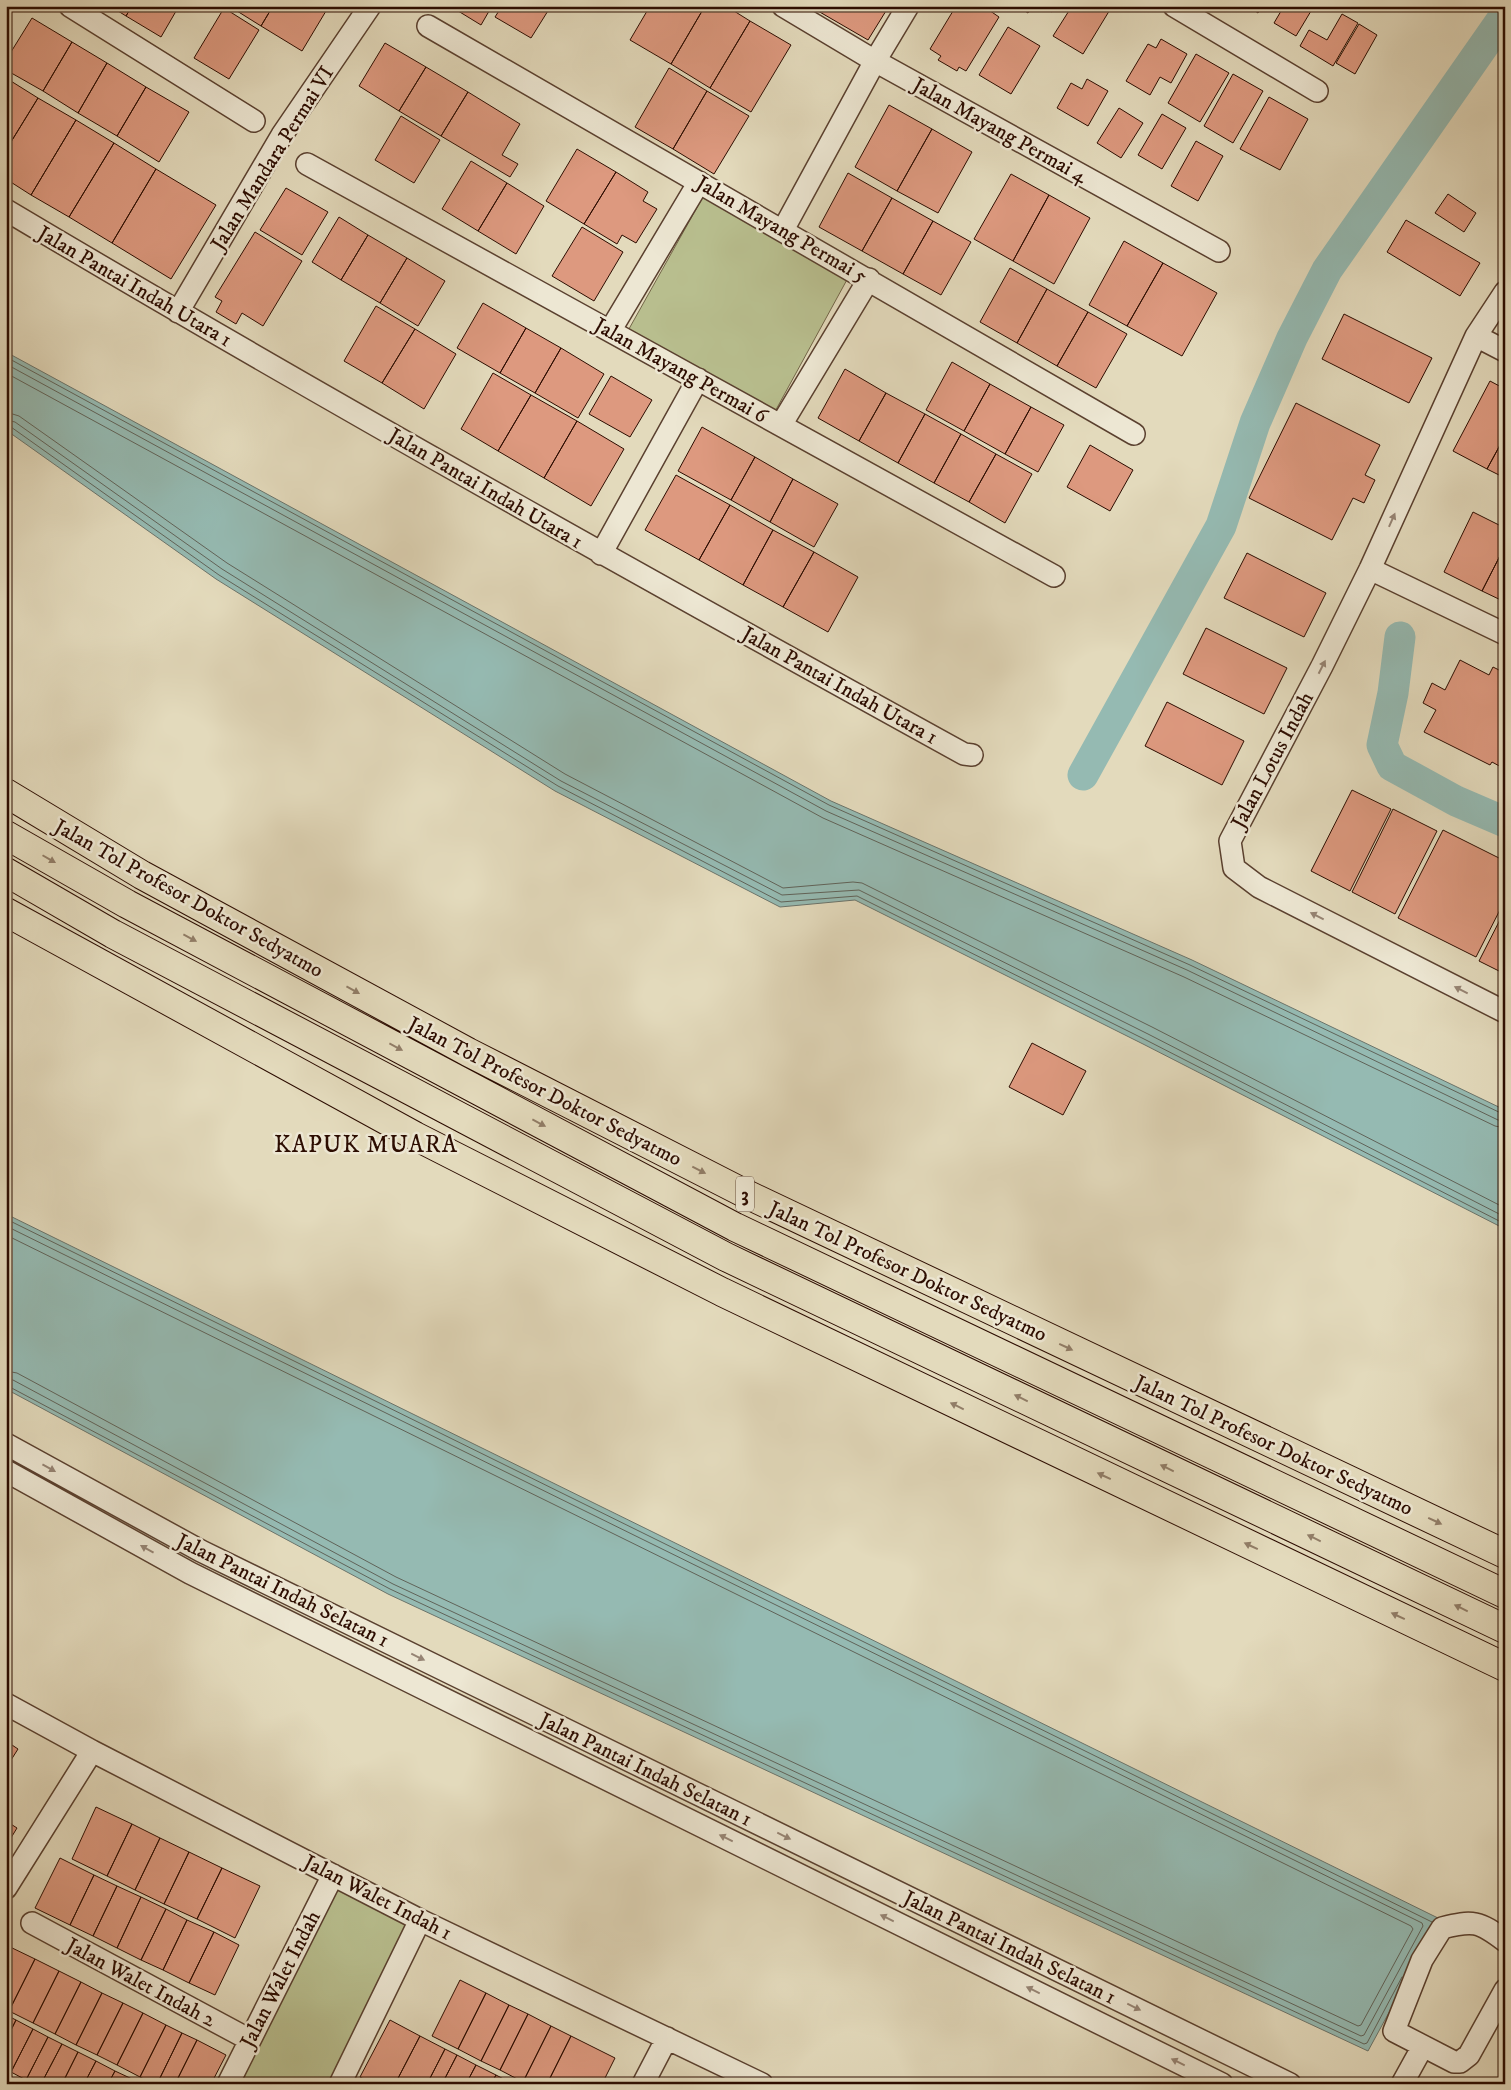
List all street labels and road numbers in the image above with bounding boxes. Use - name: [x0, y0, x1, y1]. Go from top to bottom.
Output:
- street label: Jalan Mandara Permai VI: [205, 62, 340, 257]
- street label: Jalan Mayang Permai 4: [906, 71, 1092, 190]
- street label: Jalan Mayang Permai 5: [689, 169, 872, 290]
- street label: Jalan Pantai Indah Utara 1: [31, 220, 236, 353]
- street label: Jalan Mayang Permai 6: [588, 311, 773, 430]
- street label: Jalan Pantai Indah Utara 1: [382, 422, 587, 555]
- street label: Jalan Pantai Indah Utara 1: [735, 620, 942, 751]
- street label: Jalan Lotus Indah: [1225, 688, 1320, 835]
- street label: Jalan Tol Profesor Doktor Sedyatmo: [48, 813, 328, 984]
- street label: Jalan Tol Profesor Doktor Sedyatmo: [401, 1010, 686, 1172]
- road number: 3: [736, 1176, 754, 1212]
- street label: Jalan Tol Profesor Doktor Sedyatmo: [763, 1195, 1051, 1348]
- street label: Jalan Tol Profesor Doktor Sedyatmo: [1129, 1369, 1417, 1522]
- street label: Jalan Pantai Indah Selatan 1: [170, 1527, 393, 1654]
- street label: Jalan Pantai Indah Selatan 1: [533, 1706, 756, 1833]
- street label: Jalan Walet Indah 1: [297, 1848, 456, 1946]
- street label: Jalan Pantai Indah Selatan 1: [897, 1884, 1120, 2011]
- street label: Jalan Walet Indah: [234, 1906, 327, 2054]
- street label: Jalan Walet Indah 2: [60, 1932, 220, 2034]

